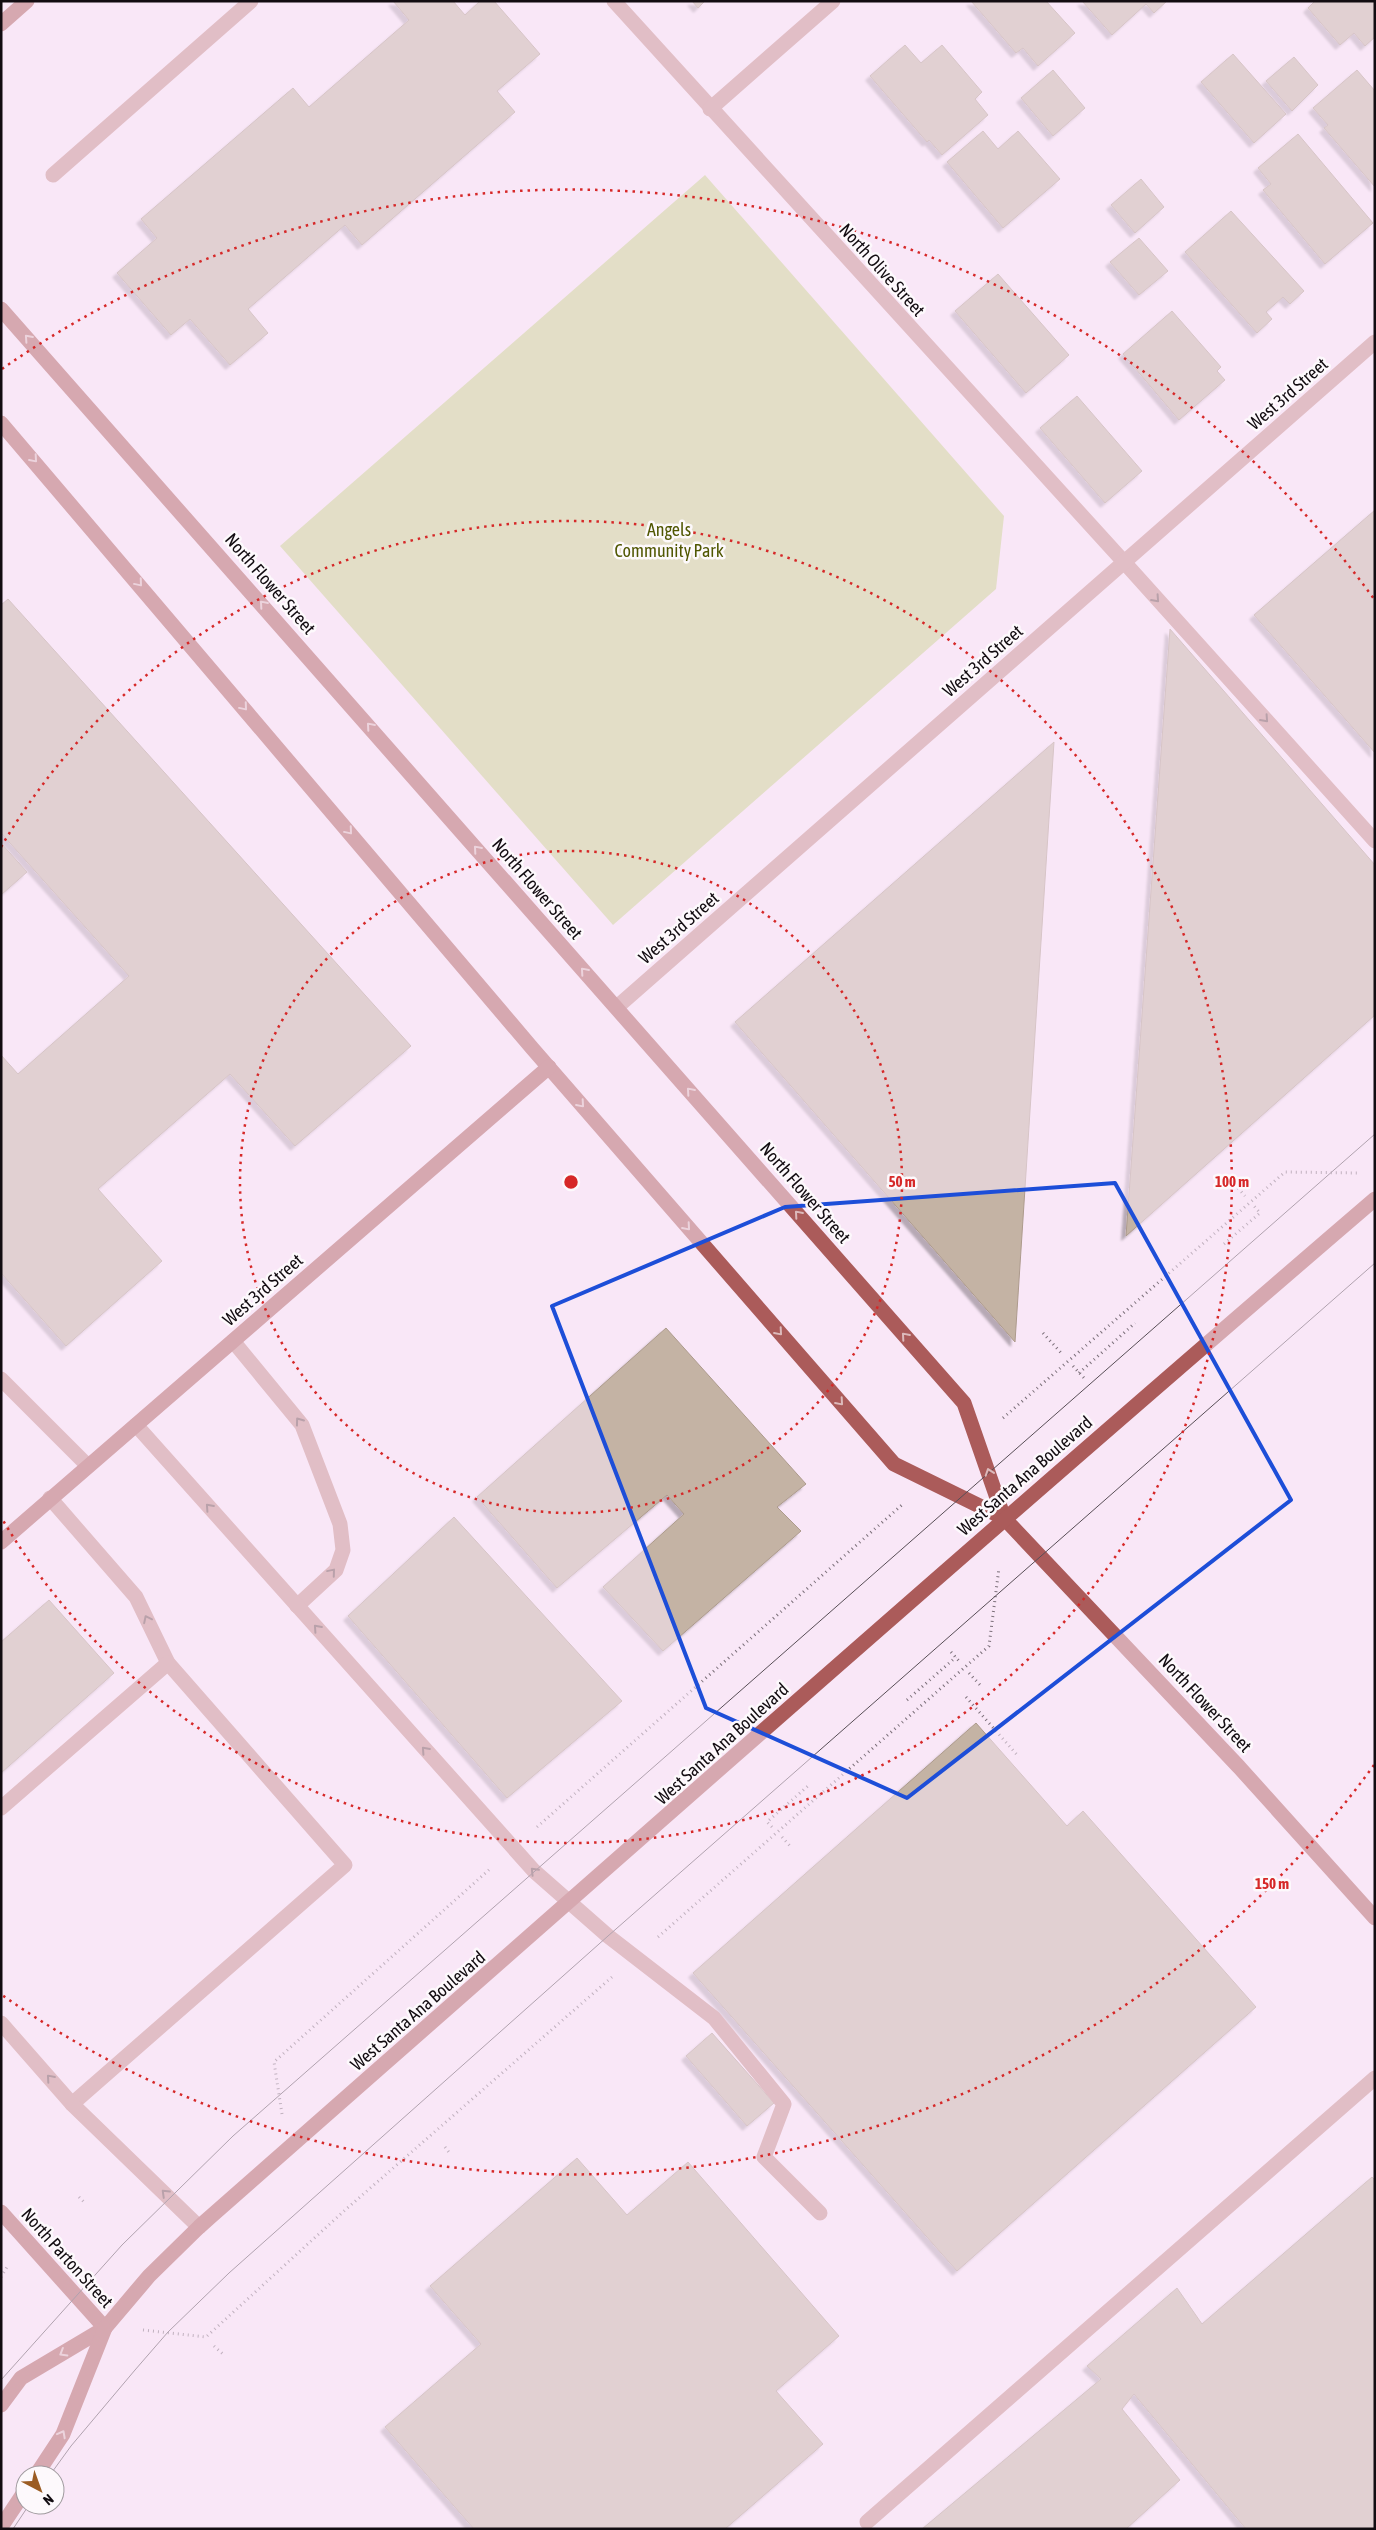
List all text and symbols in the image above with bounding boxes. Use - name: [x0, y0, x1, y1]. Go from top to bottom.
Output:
- street label: North Olive Street: [835, 219, 929, 320]
- one-way arrow: [25, 335, 34, 344]
- street label: West 3rd Street: [1243, 353, 1332, 434]
- one-way arrow: [28, 454, 37, 463]
- park label: Angels Community Park: [614, 519, 724, 561]
- street label: North Flower Street: [221, 529, 320, 638]
- one-way arrow: [133, 577, 142, 586]
- one-way arrow: [1151, 593, 1160, 602]
- one-way arrow: [260, 601, 269, 610]
- street label: West 3rd Street: [938, 620, 1027, 701]
- one-way arrow: [238, 701, 247, 710]
- one-way arrow: [1259, 714, 1268, 723]
- one-way arrow: [367, 723, 376, 732]
- one-way arrow: [343, 825, 352, 834]
- street label: North Flower Street: [488, 834, 587, 943]
- one-way arrow: [474, 845, 483, 854]
- street label: West 3rd Street: [634, 887, 723, 968]
- one-way arrow: [581, 967, 590, 976]
- one-way arrow: [687, 1088, 696, 1097]
- one-way arrow: [575, 1098, 584, 1107]
- street label: North Flower Street: [756, 1138, 855, 1247]
- centre of rings: [562, 1173, 580, 1191]
- text: 50 m: [889, 1173, 916, 1190]
- text: 100 m: [1215, 1173, 1249, 1190]
- one-way arrow: [794, 1210, 803, 1219]
- one-way arrow: [682, 1221, 691, 1230]
- street label: West 3rd Street: [218, 1249, 307, 1330]
- one-way arrow: [773, 1327, 782, 1336]
- one-way arrow: [902, 1332, 911, 1341]
- one-way arrow: [834, 1396, 842, 1405]
- street label: West Santa Ana Boulevard: [953, 1411, 1096, 1540]
- one-way arrow: [296, 1418, 304, 1427]
- one-way arrow: [985, 1468, 995, 1476]
- one-way arrow: [206, 1503, 215, 1512]
- one-way arrow: [327, 1569, 336, 1578]
- one-way arrow: [143, 1616, 153, 1625]
- one-way arrow: [314, 1625, 323, 1634]
- street label: North Flower Street: [1154, 1649, 1256, 1756]
- street label: West Santa Ana Boulevard: [651, 1678, 792, 1809]
- one-way arrow: [422, 1746, 431, 1755]
- one-way arrow: [531, 1867, 540, 1876]
- text: 150 m: [1255, 1875, 1289, 1892]
- street label: West Santa Ana Boulevard: [346, 1946, 489, 2075]
- one-way arrow: [46, 2075, 55, 2084]
- one-way arrow: [161, 2190, 170, 2199]
- street label: North Parton Street: [17, 2204, 118, 2312]
- one-way arrow: [59, 2346, 68, 2356]
- one-way arrow: [56, 2430, 66, 2439]
- north arrow: [15, 2465, 65, 2515]
- text: N: [40, 2491, 57, 2509]

